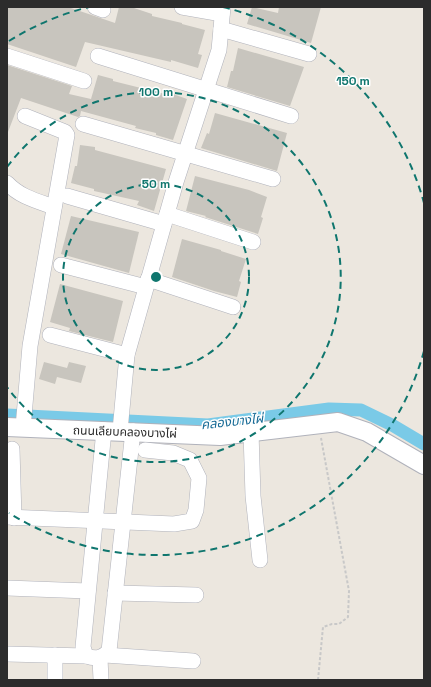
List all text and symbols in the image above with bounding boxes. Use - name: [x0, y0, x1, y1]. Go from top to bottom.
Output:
- text: 150 m: [336, 73, 370, 89]
- text: 100 m: [139, 84, 173, 100]
- text: 50 m: [142, 176, 170, 192]
- centre of rings: [149, 270, 163, 284]
- water label: คลองบางไผ่: [200, 410, 266, 433]
- street label: ถนนเลียบคลองบางไผ่: [73, 422, 177, 442]

